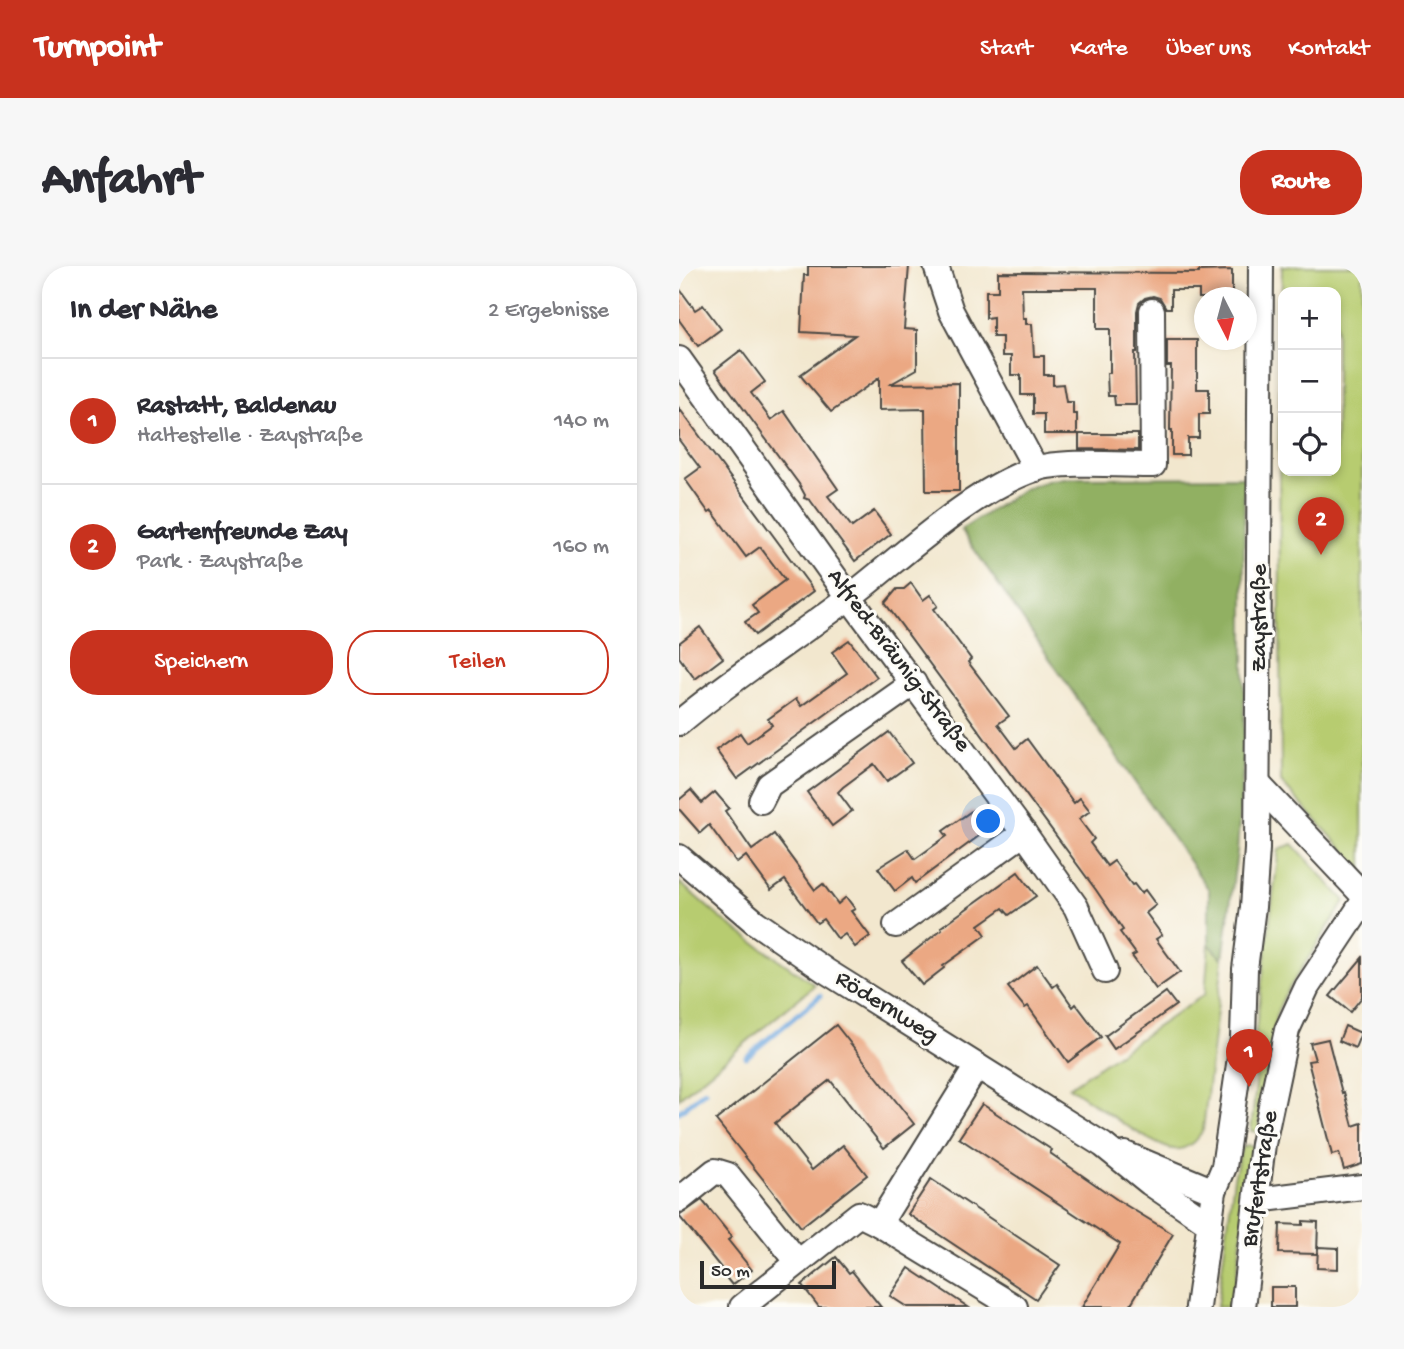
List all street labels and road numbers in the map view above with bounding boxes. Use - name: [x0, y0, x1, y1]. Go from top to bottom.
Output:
- street label: Zaystraße: [1246, 563, 1275, 672]
- street label: Alfred-Bräunig-Straße: [820, 564, 977, 759]
- street label: Rödernweg: [829, 965, 943, 1051]
- street label: Brufertstraße: [1236, 1108, 1286, 1250]

